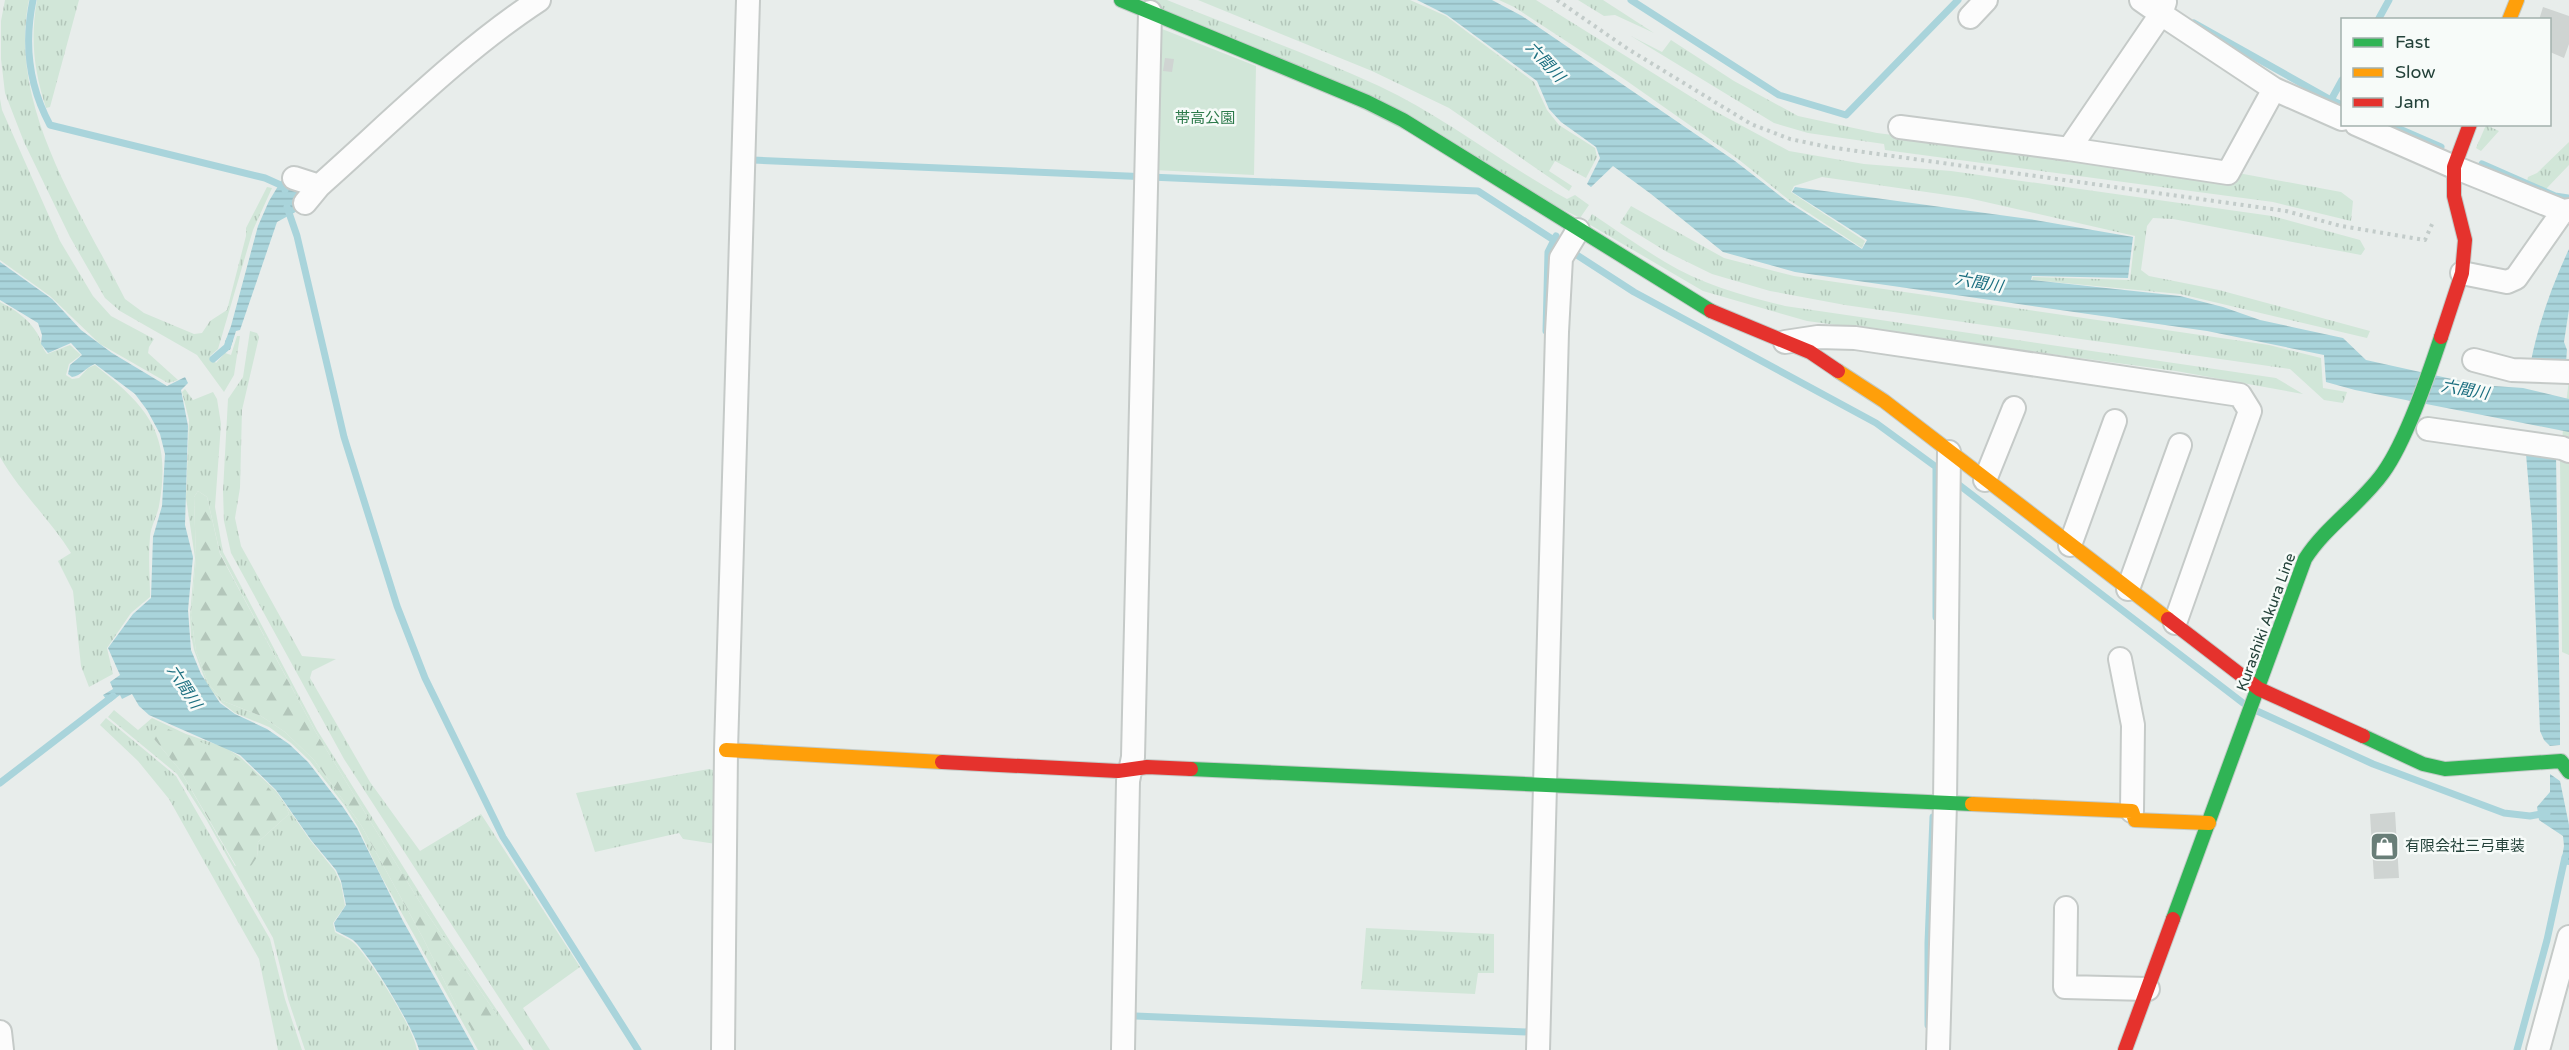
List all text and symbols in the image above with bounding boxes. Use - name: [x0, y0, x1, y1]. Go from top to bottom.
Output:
- legend: [2341, 18, 2551, 126]
- text: Fast: [2395, 31, 2430, 53]
- water label: 六間川: [1521, 38, 1570, 88]
- text: Slow: [2395, 61, 2436, 83]
- text: Jam: [2395, 91, 2430, 113]
- park label: 帯高公園: [1175, 109, 1235, 127]
- water label: 六間川: [1954, 269, 2006, 297]
- water label: 六間川: [2440, 376, 2492, 404]
- street label: Kurashiki Akura Line: [2233, 550, 2299, 694]
- water label: 六間川: [163, 661, 207, 714]
- shop icon: 有限会社三弓車装: [2368, 830, 2400, 862]
- place label: 有限会社三弓車装: [2405, 837, 2525, 855]

